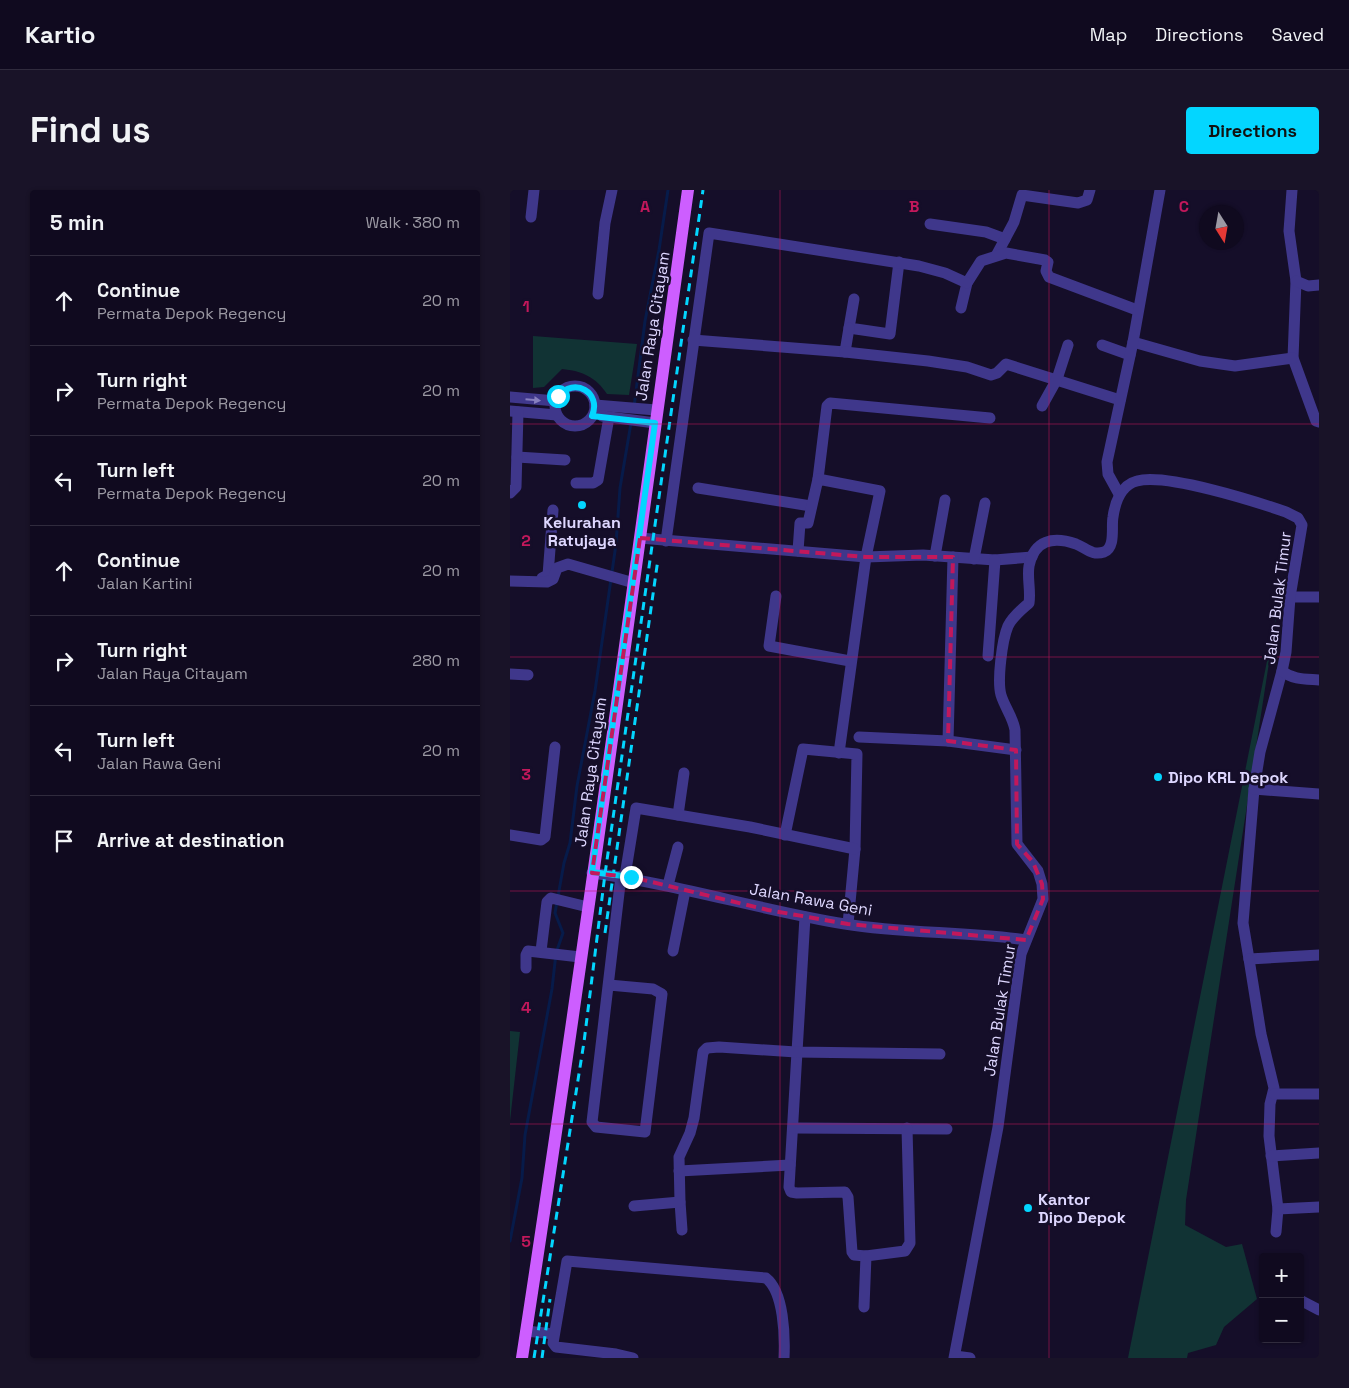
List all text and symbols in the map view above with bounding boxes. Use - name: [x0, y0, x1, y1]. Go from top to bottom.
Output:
- text: Kartio: [25, 19, 95, 50]
- text: Map: [1090, 23, 1127, 46]
- text: Directions: [1155, 23, 1244, 46]
- text: Saved: [1272, 23, 1324, 46]
- button: Directions: [1186, 107, 1319, 154]
- text: Find us: [30, 108, 151, 152]
- text: A: [640, 196, 650, 217]
- text: B: [909, 196, 919, 217]
- text: C: [1179, 196, 1189, 217]
- north arrow: [1199, 205, 1244, 250]
- text: 5 min: [50, 209, 104, 236]
- text: Walk · 380 m: [365, 212, 460, 233]
- street label: Jalan Raya Citayam: [630, 250, 675, 402]
- text: Continue: [97, 278, 180, 303]
- icon: ahead: [50, 287, 78, 315]
- text: 20 m: [422, 290, 460, 311]
- text: 1: [522, 296, 530, 317]
- text: Permata Depok Regency: [97, 303, 286, 324]
- text: Turn right: [97, 368, 187, 393]
- icon: right: [50, 377, 78, 405]
- text: 20 m: [422, 380, 460, 401]
- route start: [547, 385, 570, 408]
- text: Permata Depok Regency: [97, 393, 286, 414]
- one-way arrow: [525, 396, 541, 404]
- text: Turn left: [97, 458, 175, 483]
- icon: left: [50, 467, 78, 495]
- text: 20 m: [422, 470, 460, 491]
- text: Permata Depok Regency: [97, 483, 286, 504]
- marker: Kelurahan Ratujaya: [576, 499, 588, 511]
- place label: Kelurahan Ratujaya: [543, 512, 621, 551]
- text: 2: [521, 530, 531, 551]
- street label: Jalan Bulak Timur: [1259, 530, 1296, 666]
- text: Continue: [97, 548, 180, 573]
- icon: ahead: [50, 557, 78, 585]
- text: 20 m: [422, 560, 460, 581]
- text: Jalan Kartini: [97, 573, 192, 594]
- text: Turn right: [97, 638, 187, 663]
- icon: right: [50, 647, 78, 675]
- text: 280 m: [412, 650, 460, 671]
- text: Jalan Raya Citayam: [97, 663, 248, 684]
- street label: Jalan Raya Citayam: [570, 696, 611, 848]
- text: Turn left: [97, 728, 175, 753]
- icon: left: [50, 737, 78, 765]
- text: 20 m: [422, 740, 460, 761]
- text: Jalan Rawa Geni: [97, 753, 221, 774]
- text: 3: [521, 764, 531, 785]
- place label: Dipo KRL Depok: [1168, 767, 1288, 788]
- marker: Dipo KRL Depok: [1152, 771, 1164, 783]
- icon: arrive: [50, 827, 78, 855]
- text: Arrive at destination: [97, 828, 285, 853]
- route end: [620, 866, 643, 889]
- street label: Jalan Rawa Geni: [748, 878, 874, 921]
- street label: Jalan Bulak Timur: [979, 942, 1020, 1078]
- text: 4: [521, 997, 531, 1018]
- place label: Kantor Dipo Depok: [1038, 1189, 1126, 1228]
- marker: Kantor Dipo Depok: [1022, 1202, 1034, 1214]
- text: 5: [521, 1231, 531, 1252]
- map controls: [1259, 1253, 1304, 1343]
- button: +: [1259, 1253, 1304, 1298]
- button: −: [1259, 1298, 1304, 1343]

